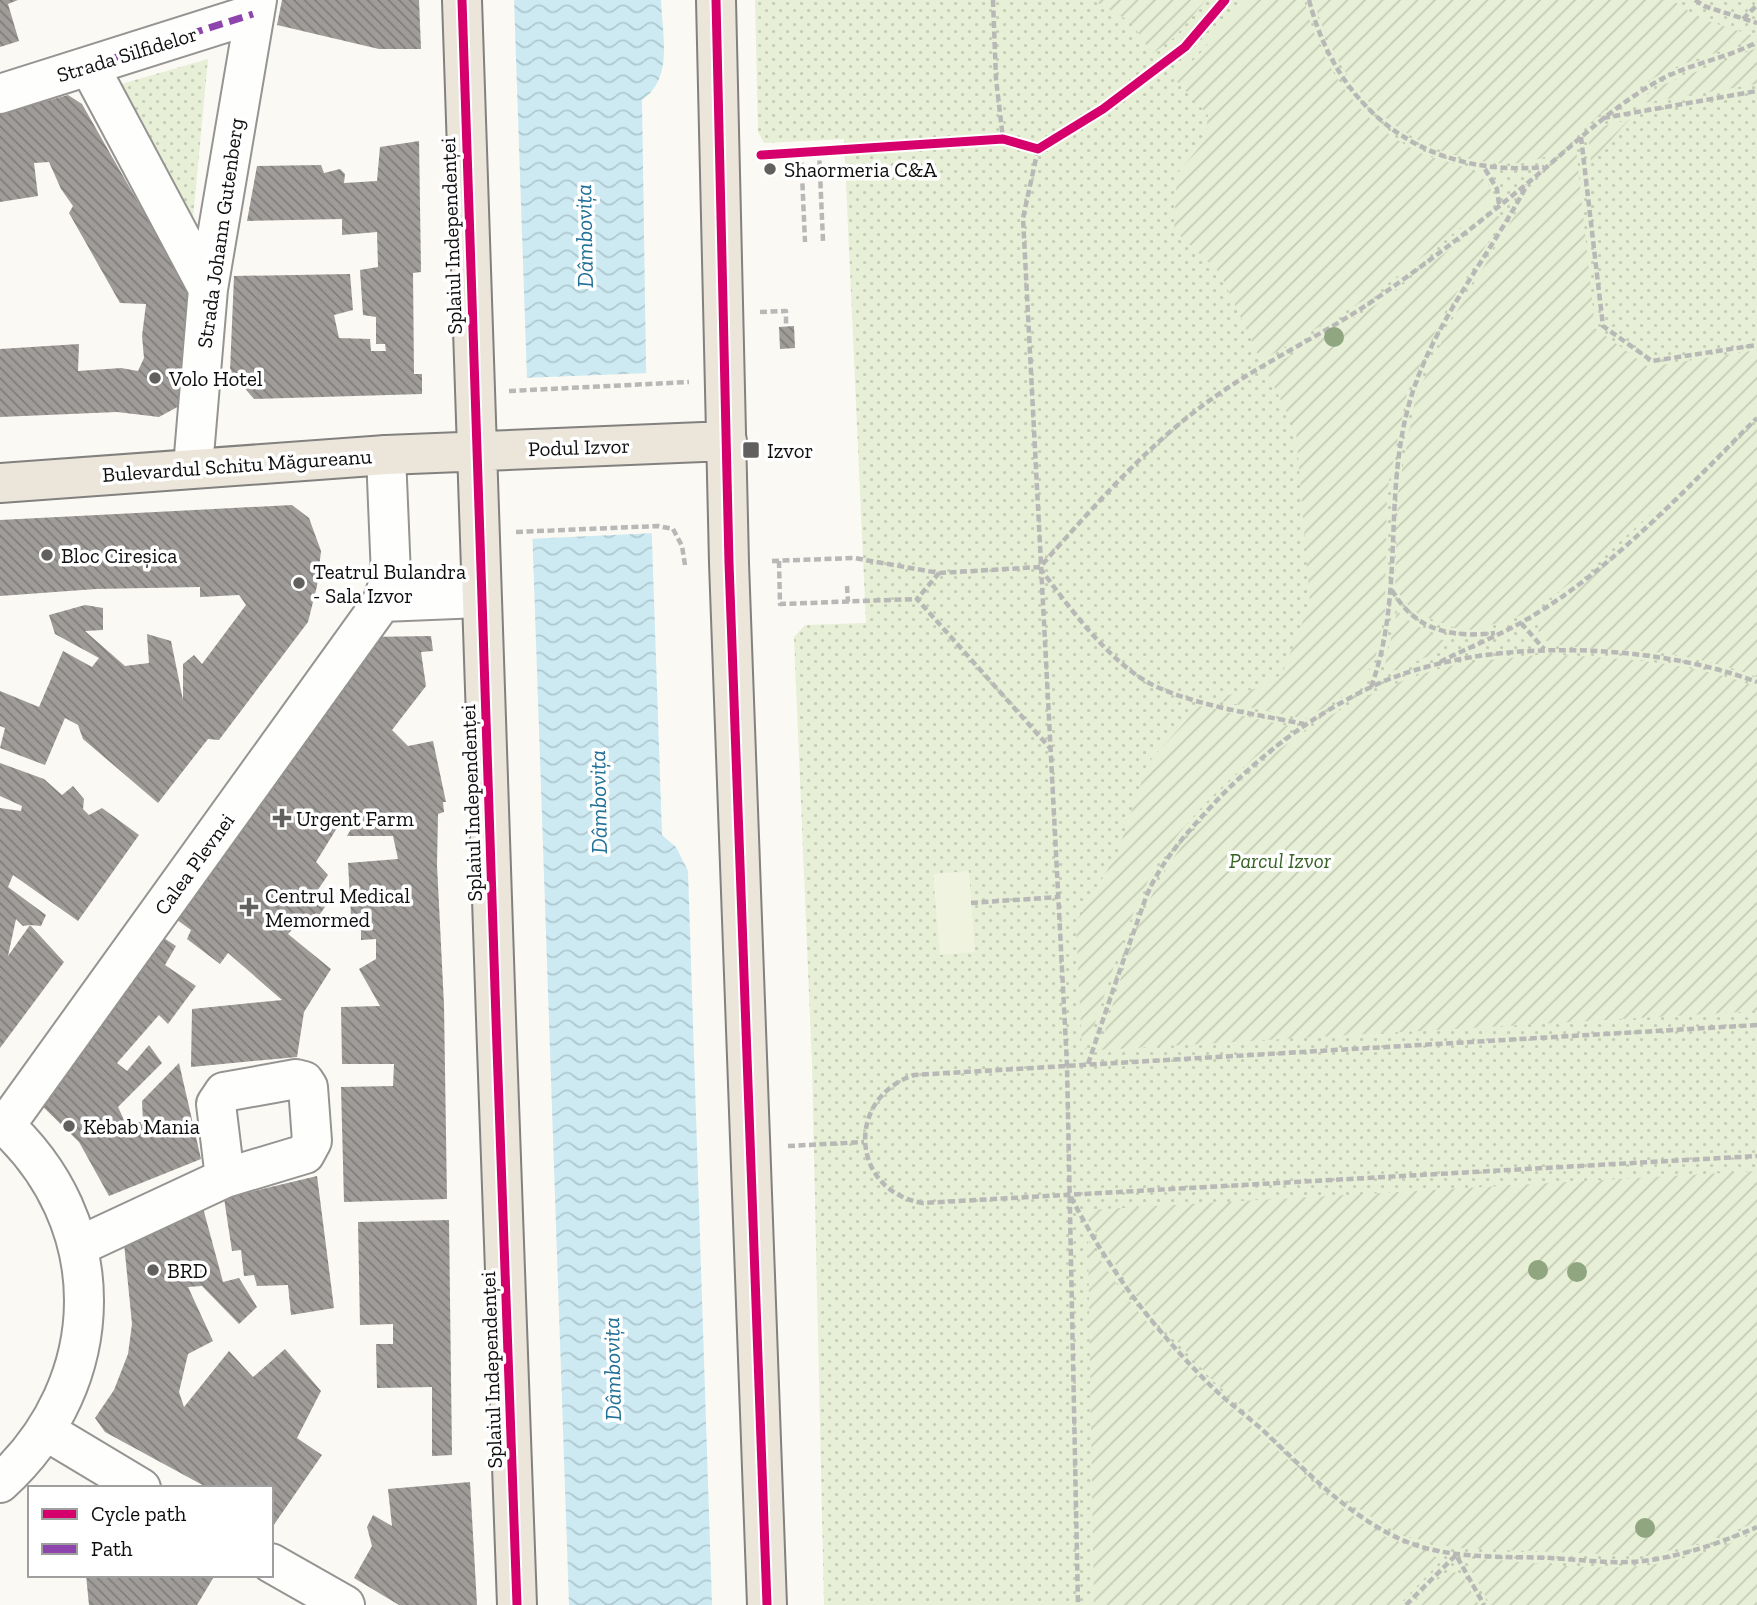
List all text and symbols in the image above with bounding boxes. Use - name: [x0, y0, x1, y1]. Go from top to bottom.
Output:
- street label: Strada Silfidelor: [54, 21, 200, 87]
- street label: Strada Johann Gutenberg: [191, 116, 249, 350]
- street label: Splaiul Independenței: [435, 137, 467, 335]
- place label: Shaormeria C&A: [784, 157, 937, 182]
- marker: Shaormeria C&A: [762, 161, 778, 177]
- water label: Dâmbovița: [569, 184, 599, 288]
- place label: Volo Hotel: [168, 366, 263, 391]
- marker: Volo Hotel: [147, 370, 163, 386]
- street label: Podul Izvor: [527, 433, 631, 461]
- place label: Izvor: [767, 438, 813, 463]
- marker: Izvor: [741, 440, 761, 460]
- street label: Bulevardul Schitu Măgureanu: [101, 443, 373, 487]
- place label: Bloc Cireșica: [61, 543, 177, 568]
- marker: Bloc Cireșica: [39, 547, 55, 563]
- place label: Teatrul Bulandra - Sala Izvor: [313, 559, 466, 608]
- marker: Teatrul Bulandra - Sala Izvor: [291, 575, 307, 591]
- street label: Splaiul Independenței: [455, 704, 487, 902]
- water label: Dâmbovița: [583, 750, 613, 854]
- place label: Urgent Farm: [296, 806, 414, 831]
- street label: Calea Plevnei: [149, 808, 239, 920]
- marker: Urgent Farm: [274, 810, 290, 826]
- park label: Parcul Izvor: [1229, 848, 1332, 873]
- place label: Centrul Medical Memormed: [265, 883, 410, 932]
- marker: Centrul Medical Memormed: [239, 897, 259, 917]
- place label: Kebab Mania: [83, 1114, 200, 1139]
- marker: Kebab Mania: [61, 1118, 77, 1134]
- place label: BRD: [167, 1258, 207, 1283]
- marker: BRD: [145, 1262, 161, 1278]
- street label: Splaiul Independenței: [475, 1271, 507, 1469]
- water label: Dâmbovița: [597, 1317, 627, 1421]
- legend: [28, 1486, 273, 1577]
- text: Cycle path: [91, 1501, 186, 1526]
- text: Path: [91, 1536, 133, 1561]

